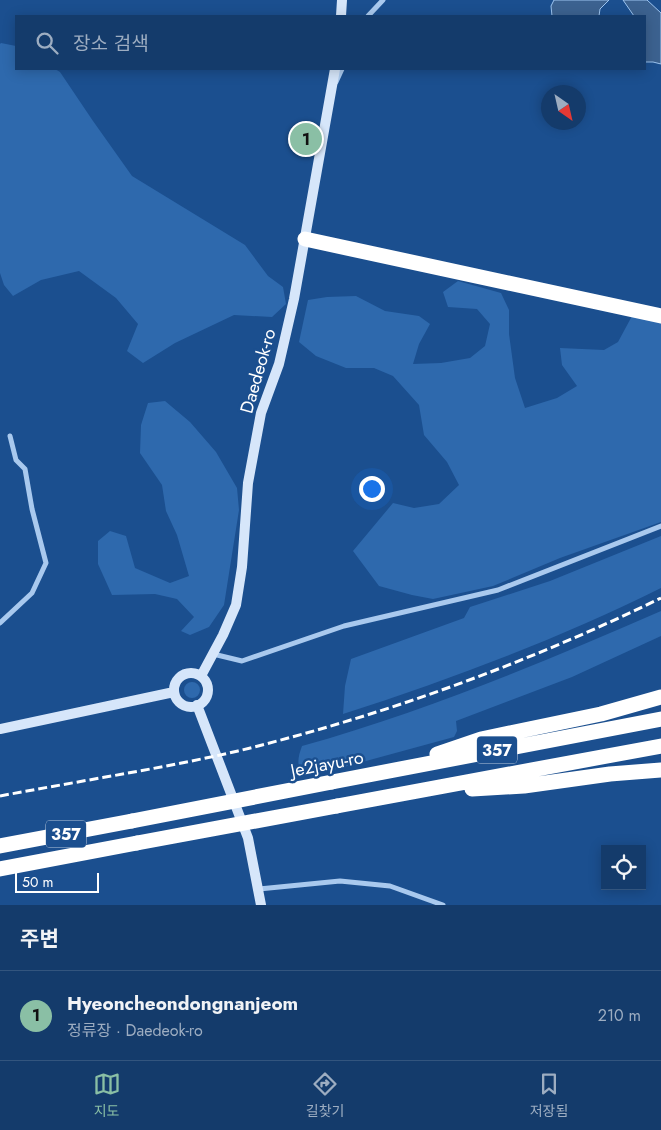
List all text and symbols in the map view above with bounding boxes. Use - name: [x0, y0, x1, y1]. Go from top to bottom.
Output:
- search box: [15, 15, 646, 70]
- icon: search: [33, 29, 61, 57]
- text: 장소 검색: [73, 30, 149, 57]
- north arrow: [541, 85, 586, 130]
- pin: 1: [290, 120, 322, 158]
- street label: Daedeok-ro: [234, 325, 283, 416]
- your location: [359, 476, 385, 502]
- road number: 357: [477, 736, 517, 764]
- street label: Je2jayu-ro: [286, 744, 366, 784]
- road number: 357: [46, 821, 86, 848]
- map controls: [601, 845, 646, 890]
- button: locate: [601, 845, 646, 890]
- scale bar: [15, 870, 99, 893]
- text: 50 m: [22, 872, 53, 892]
- text: 주변: [20, 924, 59, 954]
- text: Hyeoncheondongnanjeom: [67, 990, 298, 1017]
- text: 1: [32, 1004, 40, 1027]
- text: 210 m: [598, 1004, 641, 1027]
- text: 정류장 · Daedeok-ro: [67, 1019, 203, 1042]
- tab: 지도: [93, 1070, 121, 1121]
- tab: 길찾기: [306, 1070, 344, 1121]
- tab: 저장됨: [530, 1070, 568, 1121]

